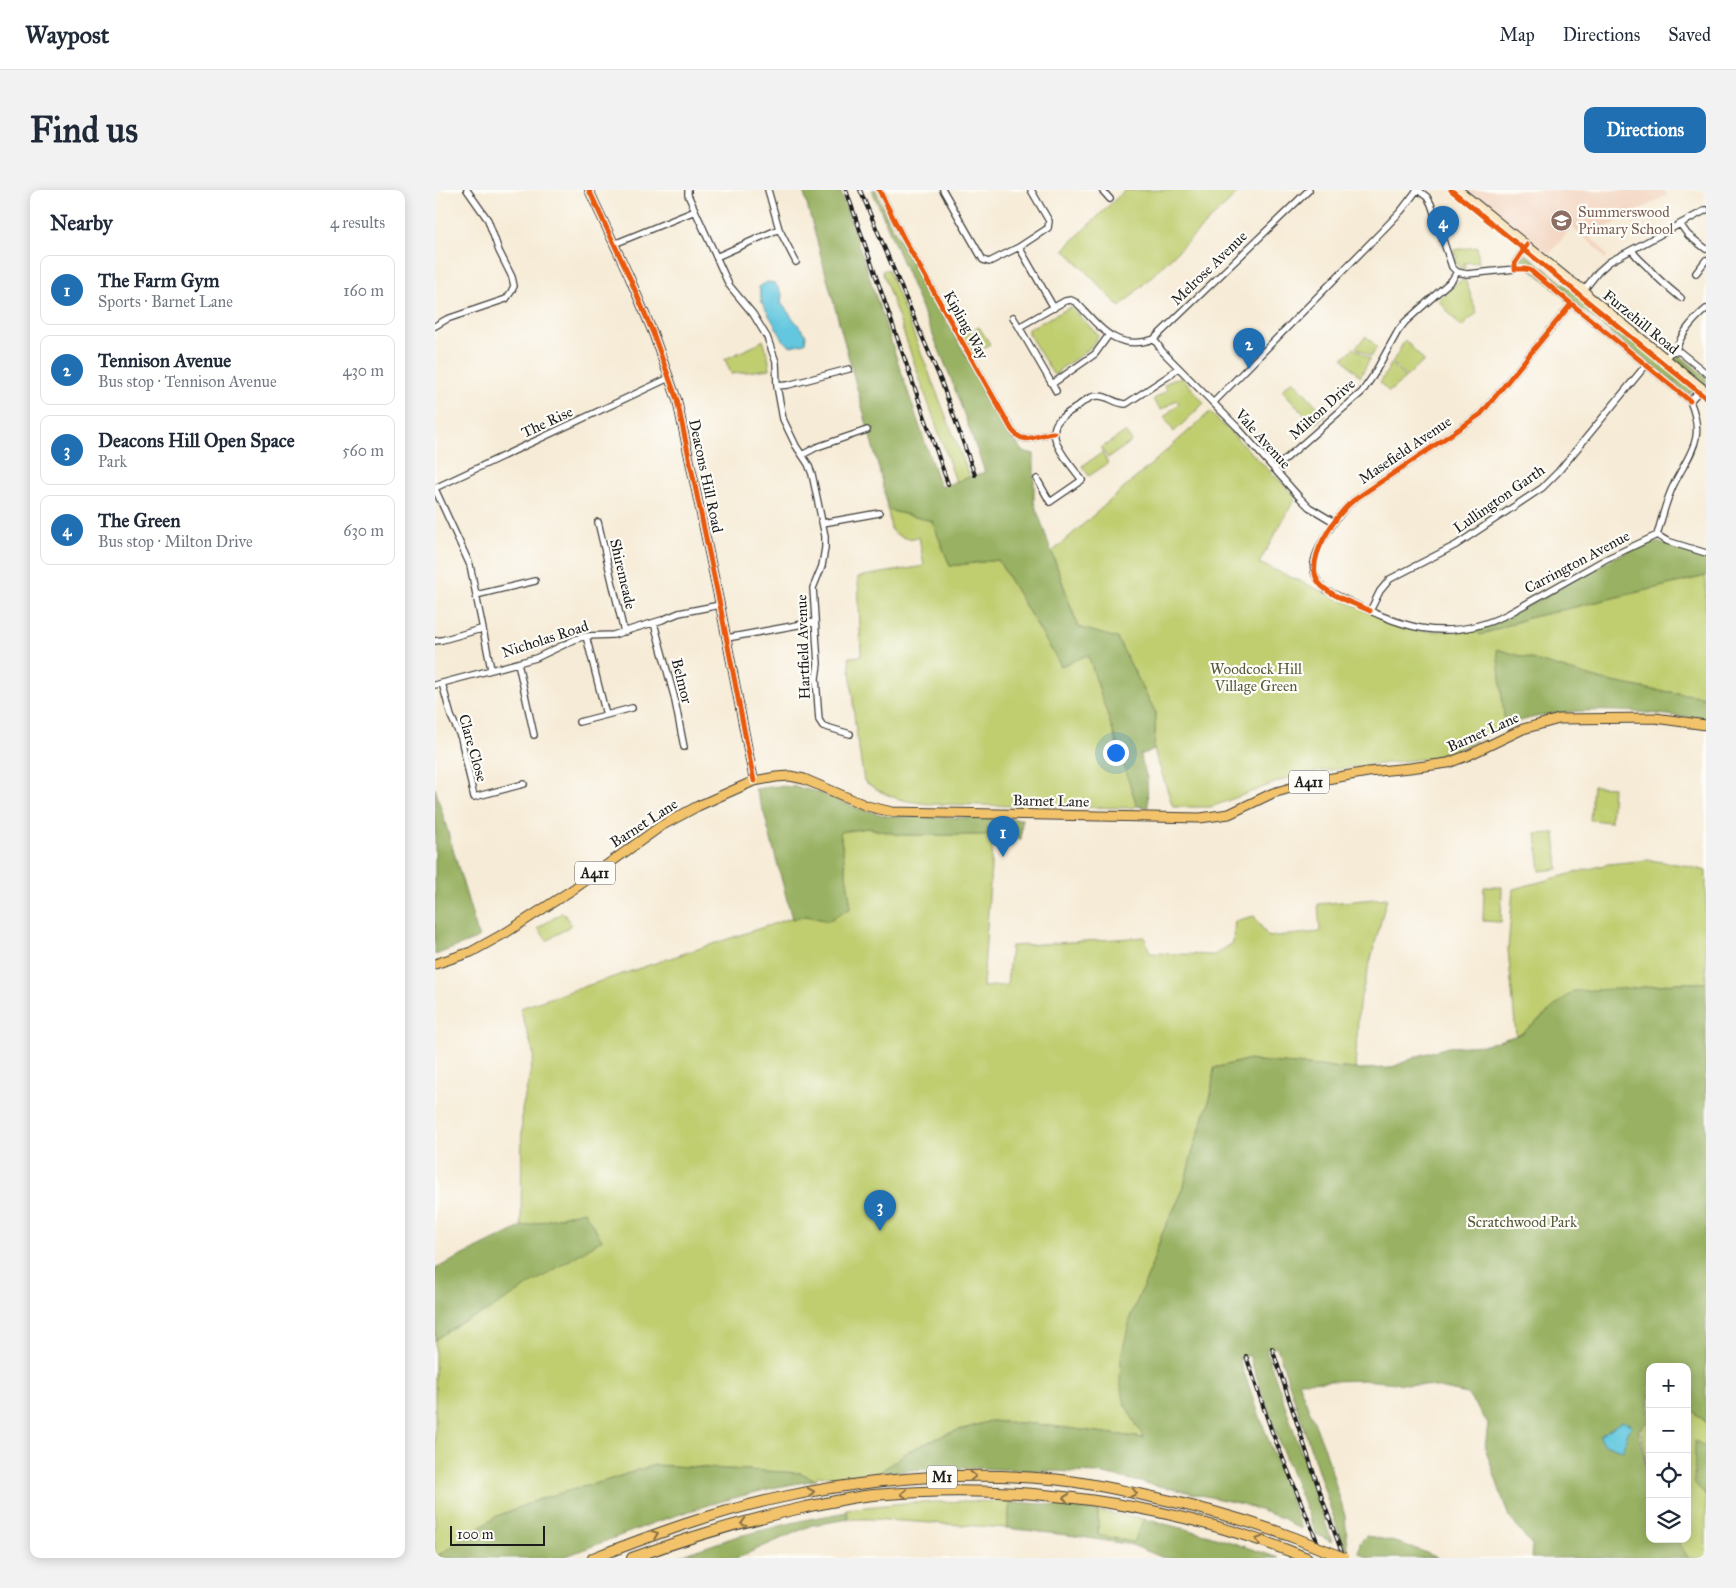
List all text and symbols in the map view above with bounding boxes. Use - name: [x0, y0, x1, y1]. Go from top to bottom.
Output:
- text: Waypost: [25, 20, 109, 50]
- text: Map: [1499, 24, 1535, 46]
- text: Directions: [1563, 24, 1640, 46]
- text: Saved: [1668, 24, 1711, 46]
- button: Directions: [1584, 107, 1706, 153]
- text: Find us: [30, 109, 138, 152]
- place label: Summerswood Primary School: [1578, 203, 1675, 238]
- pin: 4: [1427, 206, 1459, 247]
- school or university icon: Summerswood Primary School: [1550, 209, 1574, 233]
- text: Nearby: [50, 210, 113, 236]
- text: 4 results: [330, 213, 385, 232]
- street label: Melrose Avenue: [1167, 227, 1251, 309]
- text: The Farm Gym: [98, 269, 219, 292]
- text: 1: [64, 281, 70, 300]
- text: 160 m: [343, 281, 384, 300]
- street label: Furzehill Road: [1600, 286, 1683, 358]
- street label: Kipling Way: [940, 288, 993, 363]
- text: Sports · Barnet Lane: [98, 292, 233, 311]
- pin: 2: [1233, 328, 1265, 369]
- text: Tennison Avenue: [98, 349, 231, 372]
- text: 2: [63, 361, 71, 380]
- text: 430 m: [342, 361, 384, 380]
- text: Bus stop · Tennison Avenue: [98, 372, 277, 391]
- street label: Milton Drive: [1285, 375, 1359, 443]
- street label: The Rise: [519, 402, 575, 442]
- street label: Vale Avenue: [1231, 405, 1294, 473]
- street label: Masefield Avenue: [1355, 412, 1455, 488]
- street label: Deacons Hill Road: [685, 418, 727, 535]
- text: Deacons Hill Open Space: [98, 429, 295, 452]
- text: 3: [64, 441, 70, 460]
- text: 560 m: [342, 441, 384, 460]
- text: Park: [98, 452, 127, 471]
- street label: Lullington Garth: [1450, 460, 1549, 537]
- text: The Green: [98, 509, 181, 532]
- text: 4: [63, 521, 71, 540]
- text: 630 m: [343, 521, 384, 540]
- street label: Carrington Avenue: [1521, 527, 1633, 597]
- text: Bus stop · Milton Drive: [98, 532, 253, 551]
- street label: Shiremeade: [606, 537, 640, 611]
- street label: Hartfield Avenue: [792, 594, 814, 700]
- street label: Nicholas Road: [499, 616, 591, 661]
- street label: Belmor: [668, 656, 696, 706]
- park label: Woodcock Hill Village Green: [1210, 660, 1303, 695]
- street label: Barnet Lane: [1444, 708, 1522, 756]
- street label: Clare Close: [455, 712, 491, 784]
- your location: [1103, 740, 1129, 766]
- road number: A411: [1289, 770, 1329, 794]
- street label: Barnet Lane: [1013, 791, 1089, 811]
- street label: Barnet Lane: [607, 795, 681, 851]
- pin: 1: [987, 816, 1019, 857]
- road number: A411: [575, 861, 615, 884]
- pin: 3: [864, 1190, 896, 1231]
- park label: Scratchwood Park: [1467, 1213, 1577, 1231]
- map controls: [1646, 1363, 1691, 1543]
- button: +: [1646, 1363, 1691, 1408]
- button: −: [1646, 1408, 1691, 1453]
- button: locate: [1646, 1453, 1691, 1498]
- road number: M1: [927, 1465, 957, 1488]
- one-way arrow: [969, 1471, 977, 1481]
- one-way arrow: [807, 1487, 815, 1497]
- one-way arrow: [1129, 1487, 1138, 1497]
- one-way arrow: [900, 1488, 908, 1499]
- one-way arrow: [1062, 1493, 1070, 1504]
- button: layers: [1646, 1498, 1691, 1543]
- one-way arrow: [741, 1517, 749, 1527]
- scale bar: [450, 1523, 545, 1546]
- text: 100 m: [457, 1526, 494, 1543]
- one-way arrow: [650, 1530, 658, 1540]
- one-way arrow: [1255, 1536, 1263, 1546]

